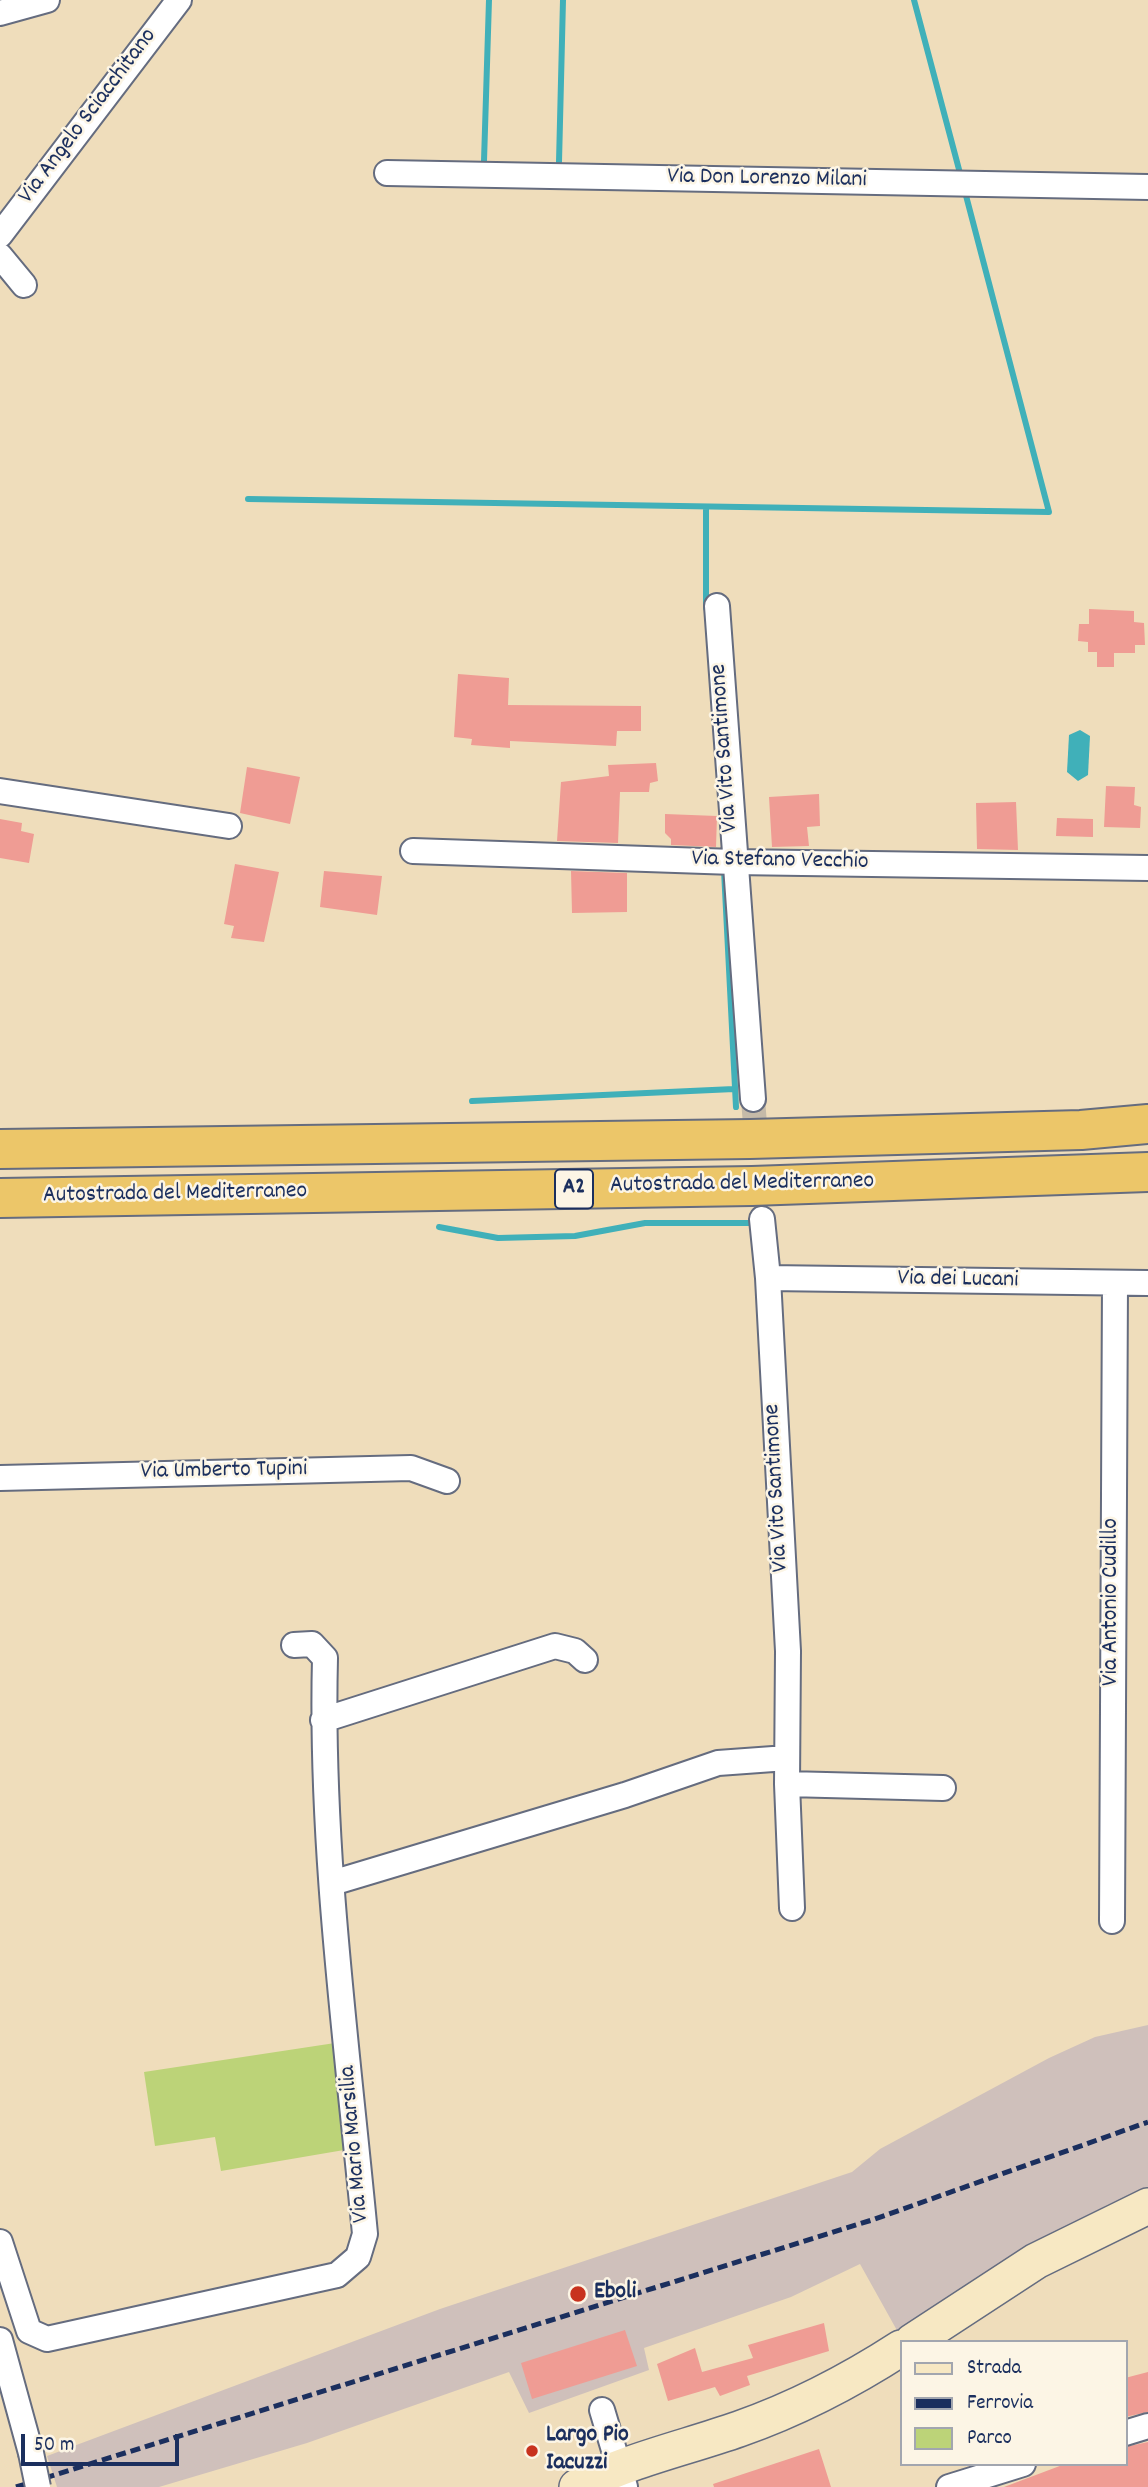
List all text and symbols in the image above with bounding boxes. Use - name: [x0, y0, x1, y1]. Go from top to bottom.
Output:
- street label: Via Angelo Sciacchitano: [14, 24, 164, 210]
- street label: Via Don Lorenzo Milani: [667, 164, 867, 196]
- street label: Via Vito Santimone: [706, 663, 746, 833]
- street label: Via Stefano Vecchio: [691, 846, 869, 878]
- street label: Autostrada del Mediterraneo: [610, 1168, 874, 1202]
- road number: A2: [555, 1170, 593, 1208]
- street label: Autostrada del Mediterraneo: [43, 1178, 307, 1212]
- street label: Via dei Lucani: [897, 1266, 1019, 1296]
- street label: Via Vito Santimone: [759, 1403, 797, 1573]
- street label: Via Umberto Tupini: [141, 1456, 307, 1488]
- street label: Via Antonio Cudillo: [1099, 1518, 1127, 1686]
- street label: Via Mario Marsilia: [335, 2064, 377, 2224]
- place label: Eboli: [594, 2280, 636, 2308]
- marker: Eboli: [568, 2284, 588, 2304]
- legend: [900, 2340, 1127, 2466]
- text: Strada: [967, 2354, 1021, 2384]
- text: Ferrovia: [967, 2389, 1033, 2419]
- scale bar: [24, 2420, 182, 2464]
- place label: Largo Pio Iacuzzi: [546, 2423, 629, 2479]
- text: Parco: [967, 2424, 1012, 2454]
- text: 50 m: [34, 2431, 74, 2461]
- marker: Largo Pio Iacuzzi: [524, 2443, 540, 2459]

